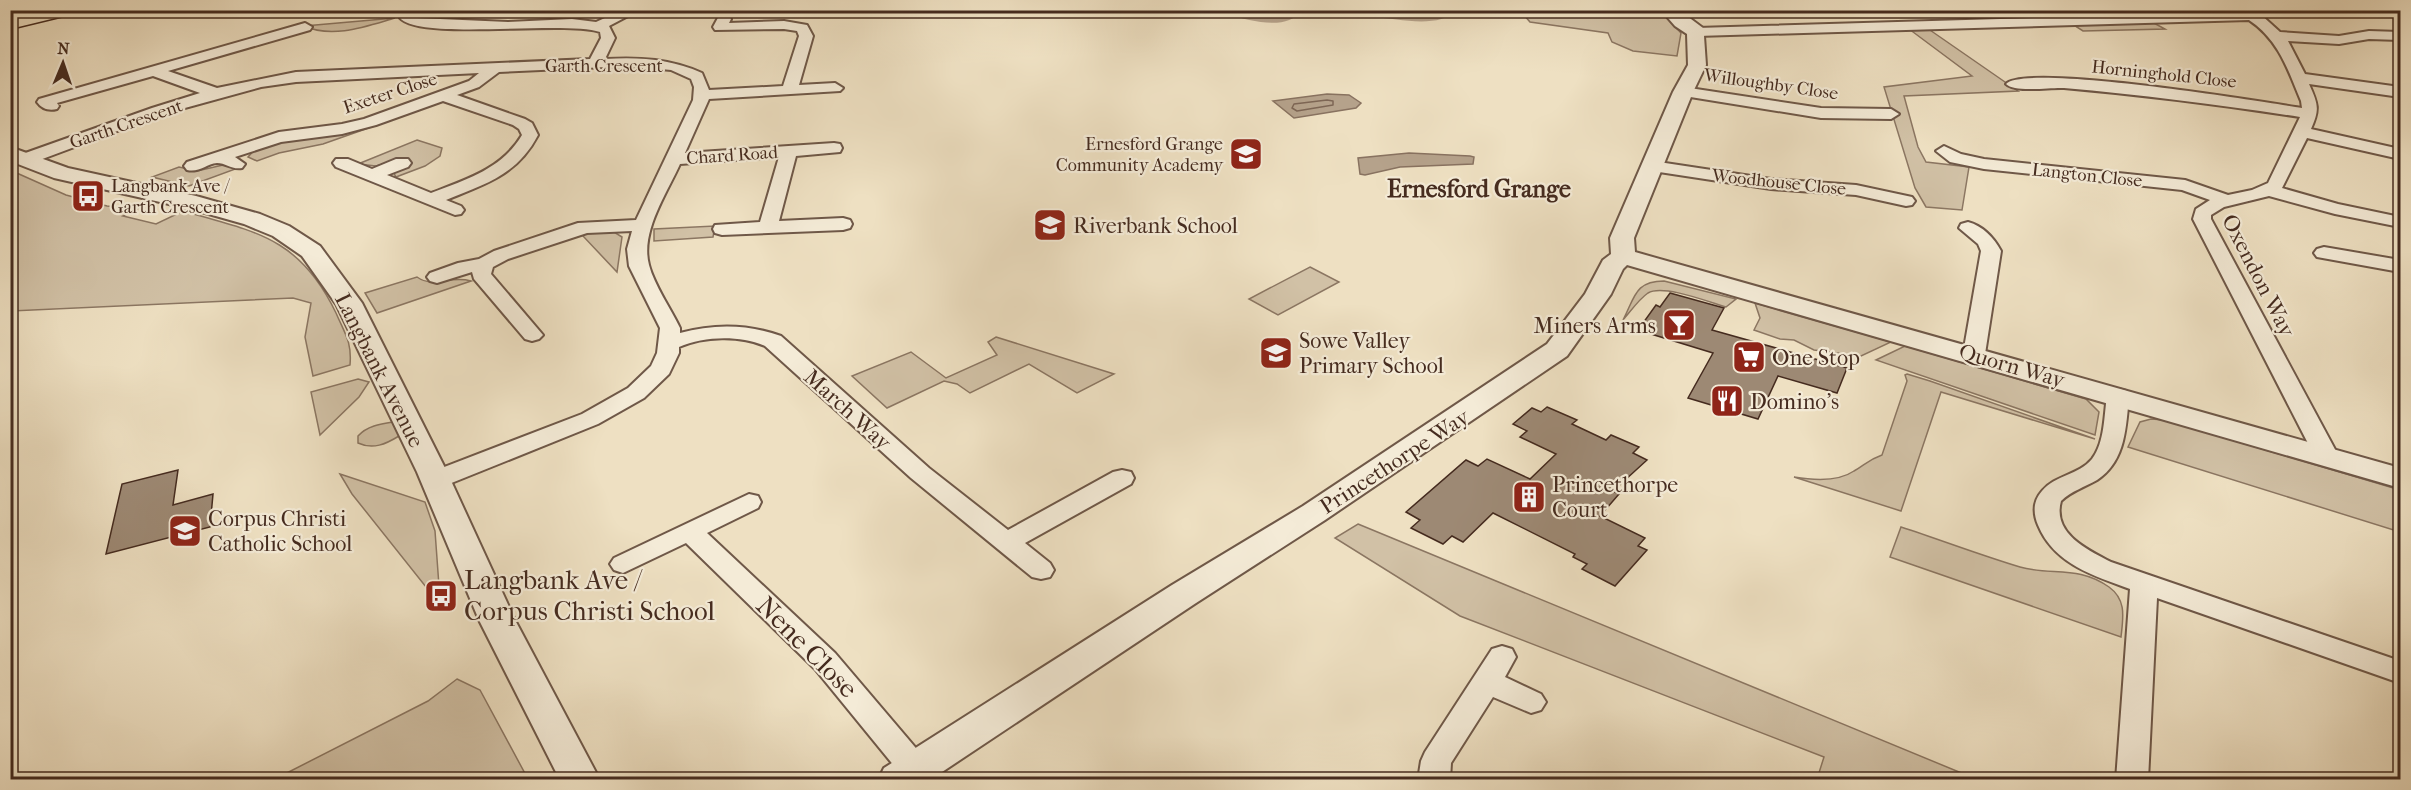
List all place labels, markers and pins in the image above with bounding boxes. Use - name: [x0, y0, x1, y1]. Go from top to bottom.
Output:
- place label: Ernesford Grange Community Academy: [1056, 134, 1224, 176]
- school or university icon: Ernesford Grange Community Academy: [1228, 136, 1264, 172]
- place label: Langbank Ave / Garth Crescent: [111, 176, 230, 218]
- bus stop icon: Langbank Ave / Garth Crescent: [70, 178, 106, 214]
- school or university icon: Riverbank School: [1032, 207, 1068, 243]
- place label: Riverbank School: [1073, 213, 1238, 239]
- bar icon: Miners Arms: [1661, 307, 1697, 343]
- place label: Miners Arms: [1534, 313, 1656, 339]
- place label: Sowe Valley Primary School: [1299, 328, 1444, 379]
- school or university icon: Sowe Valley Primary School: [1258, 335, 1294, 371]
- supermarket icon: One Stop: [1731, 339, 1767, 375]
- place label: One Stop: [1772, 345, 1860, 371]
- restaurant icon: Domino's: [1709, 383, 1745, 419]
- place label: Domino's: [1750, 389, 1839, 415]
- place label: Princethorpe Court: [1552, 472, 1678, 523]
- building icon: Princethorpe Court: [1511, 479, 1547, 515]
- place label: Corpus Christi Catholic School: [208, 506, 352, 557]
- school or university icon: Corpus Christi Catholic School: [167, 513, 203, 549]
- place label: Langbank Ave / Corpus Christi School: [464, 564, 716, 627]
- bus stop icon: Langbank Ave / Corpus Christi School: [423, 578, 459, 614]

